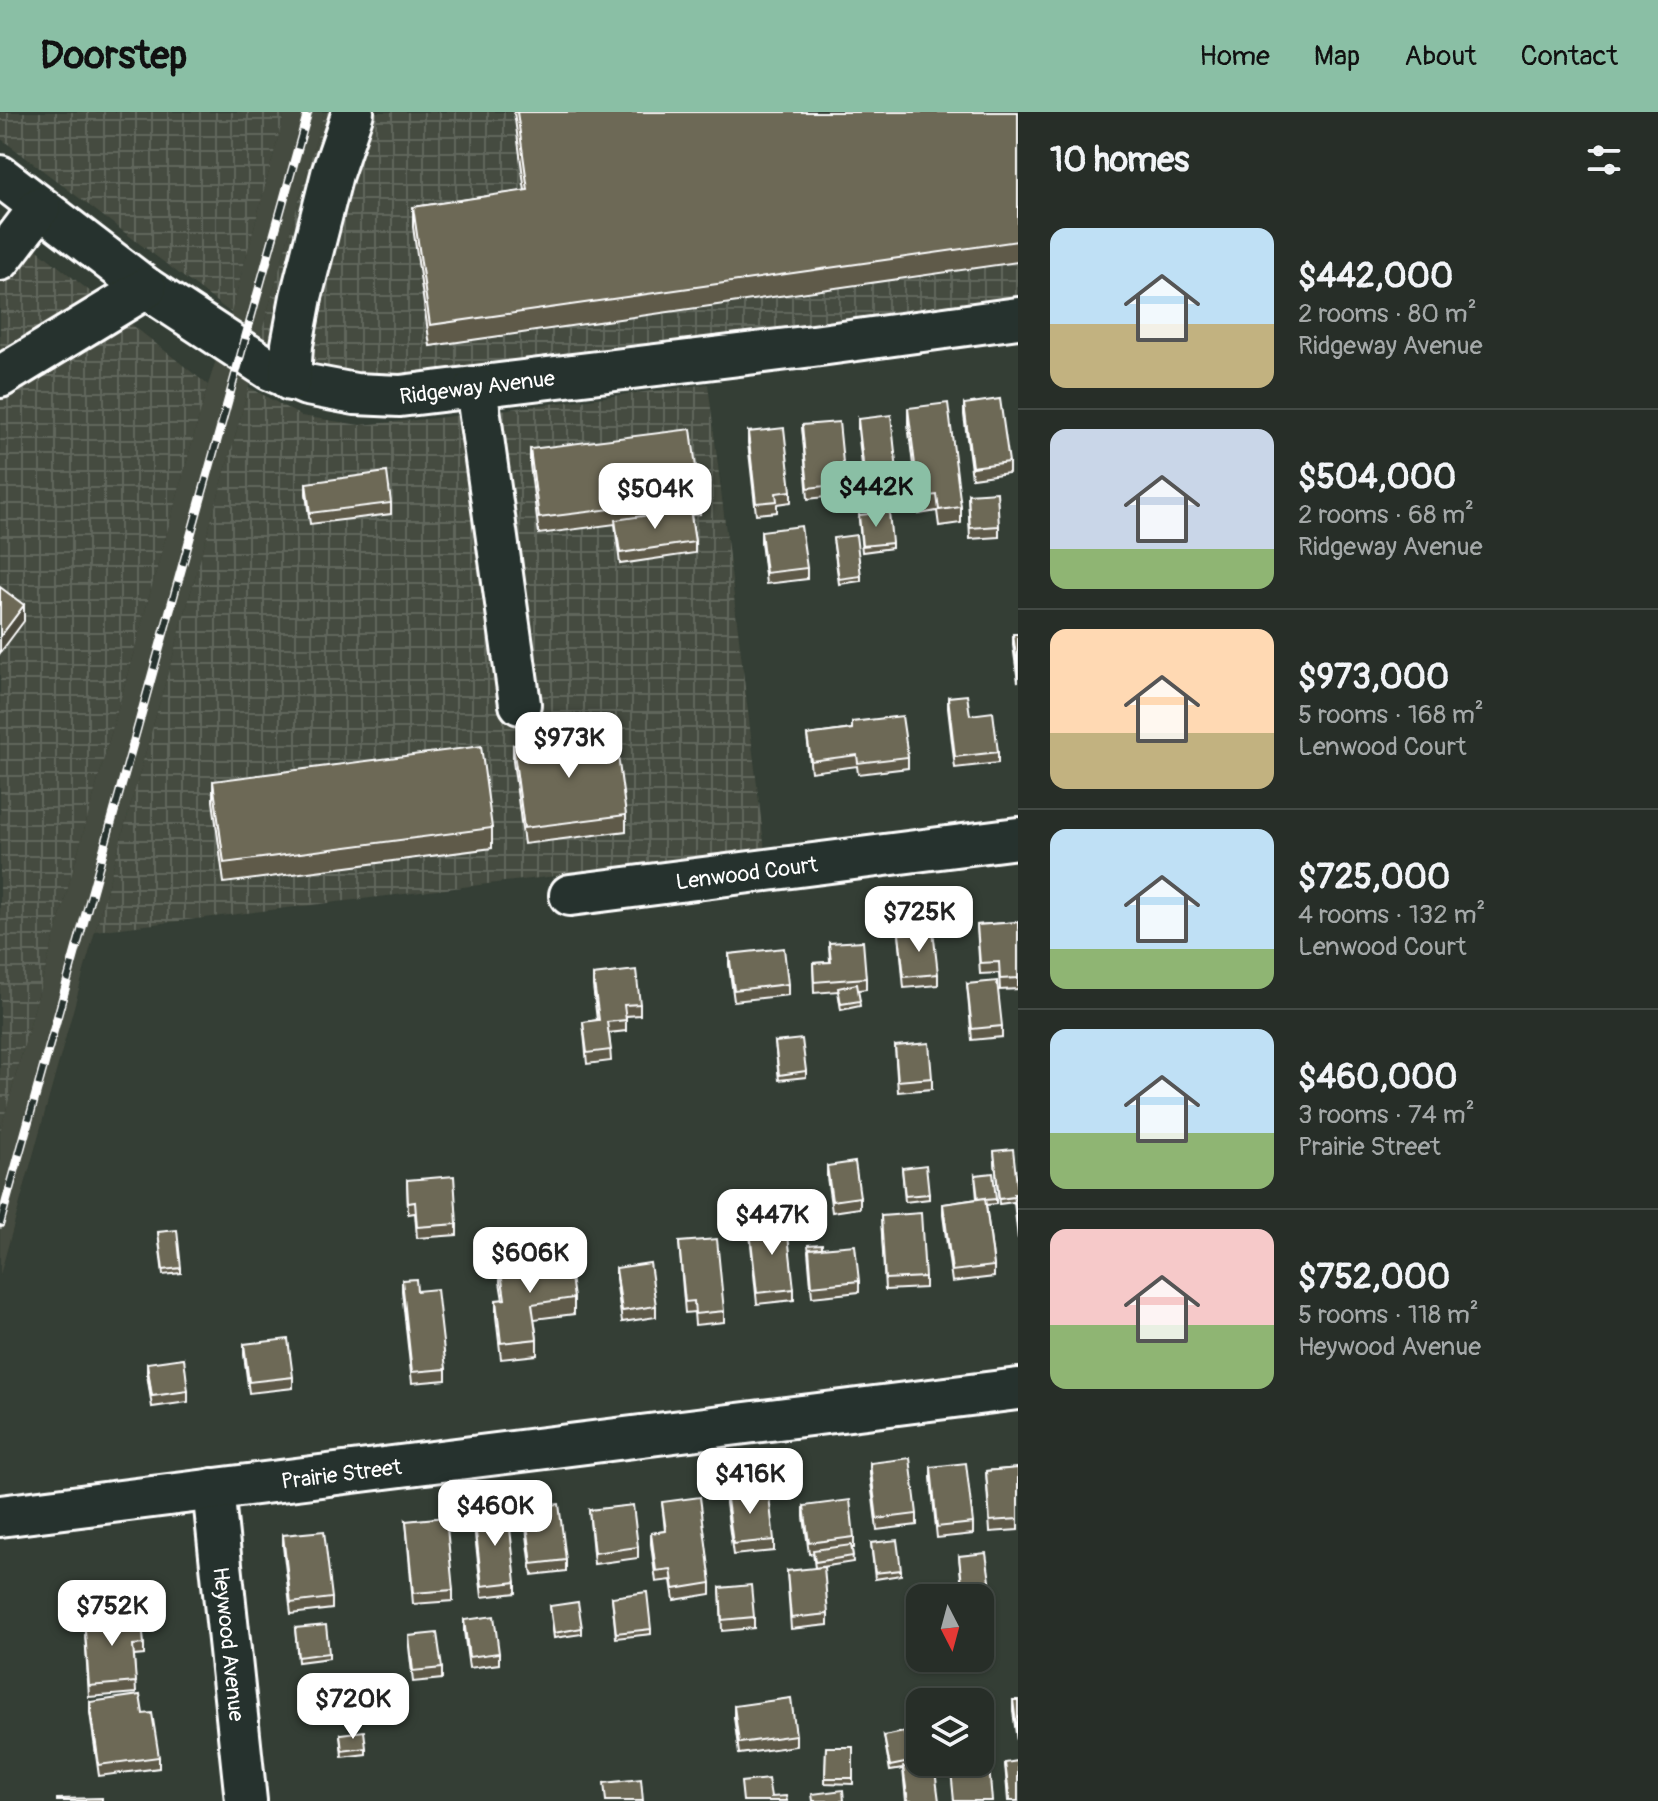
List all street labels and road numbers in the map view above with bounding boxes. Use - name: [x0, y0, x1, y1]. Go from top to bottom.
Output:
- street label: Ridgeway Avenue: [398, 364, 557, 411]
- street label: Lenwood Court: [674, 851, 819, 896]
- street label: Prairie Street: [280, 1453, 403, 1496]
- street label: Heywood Avenue: [206, 1566, 251, 1723]

